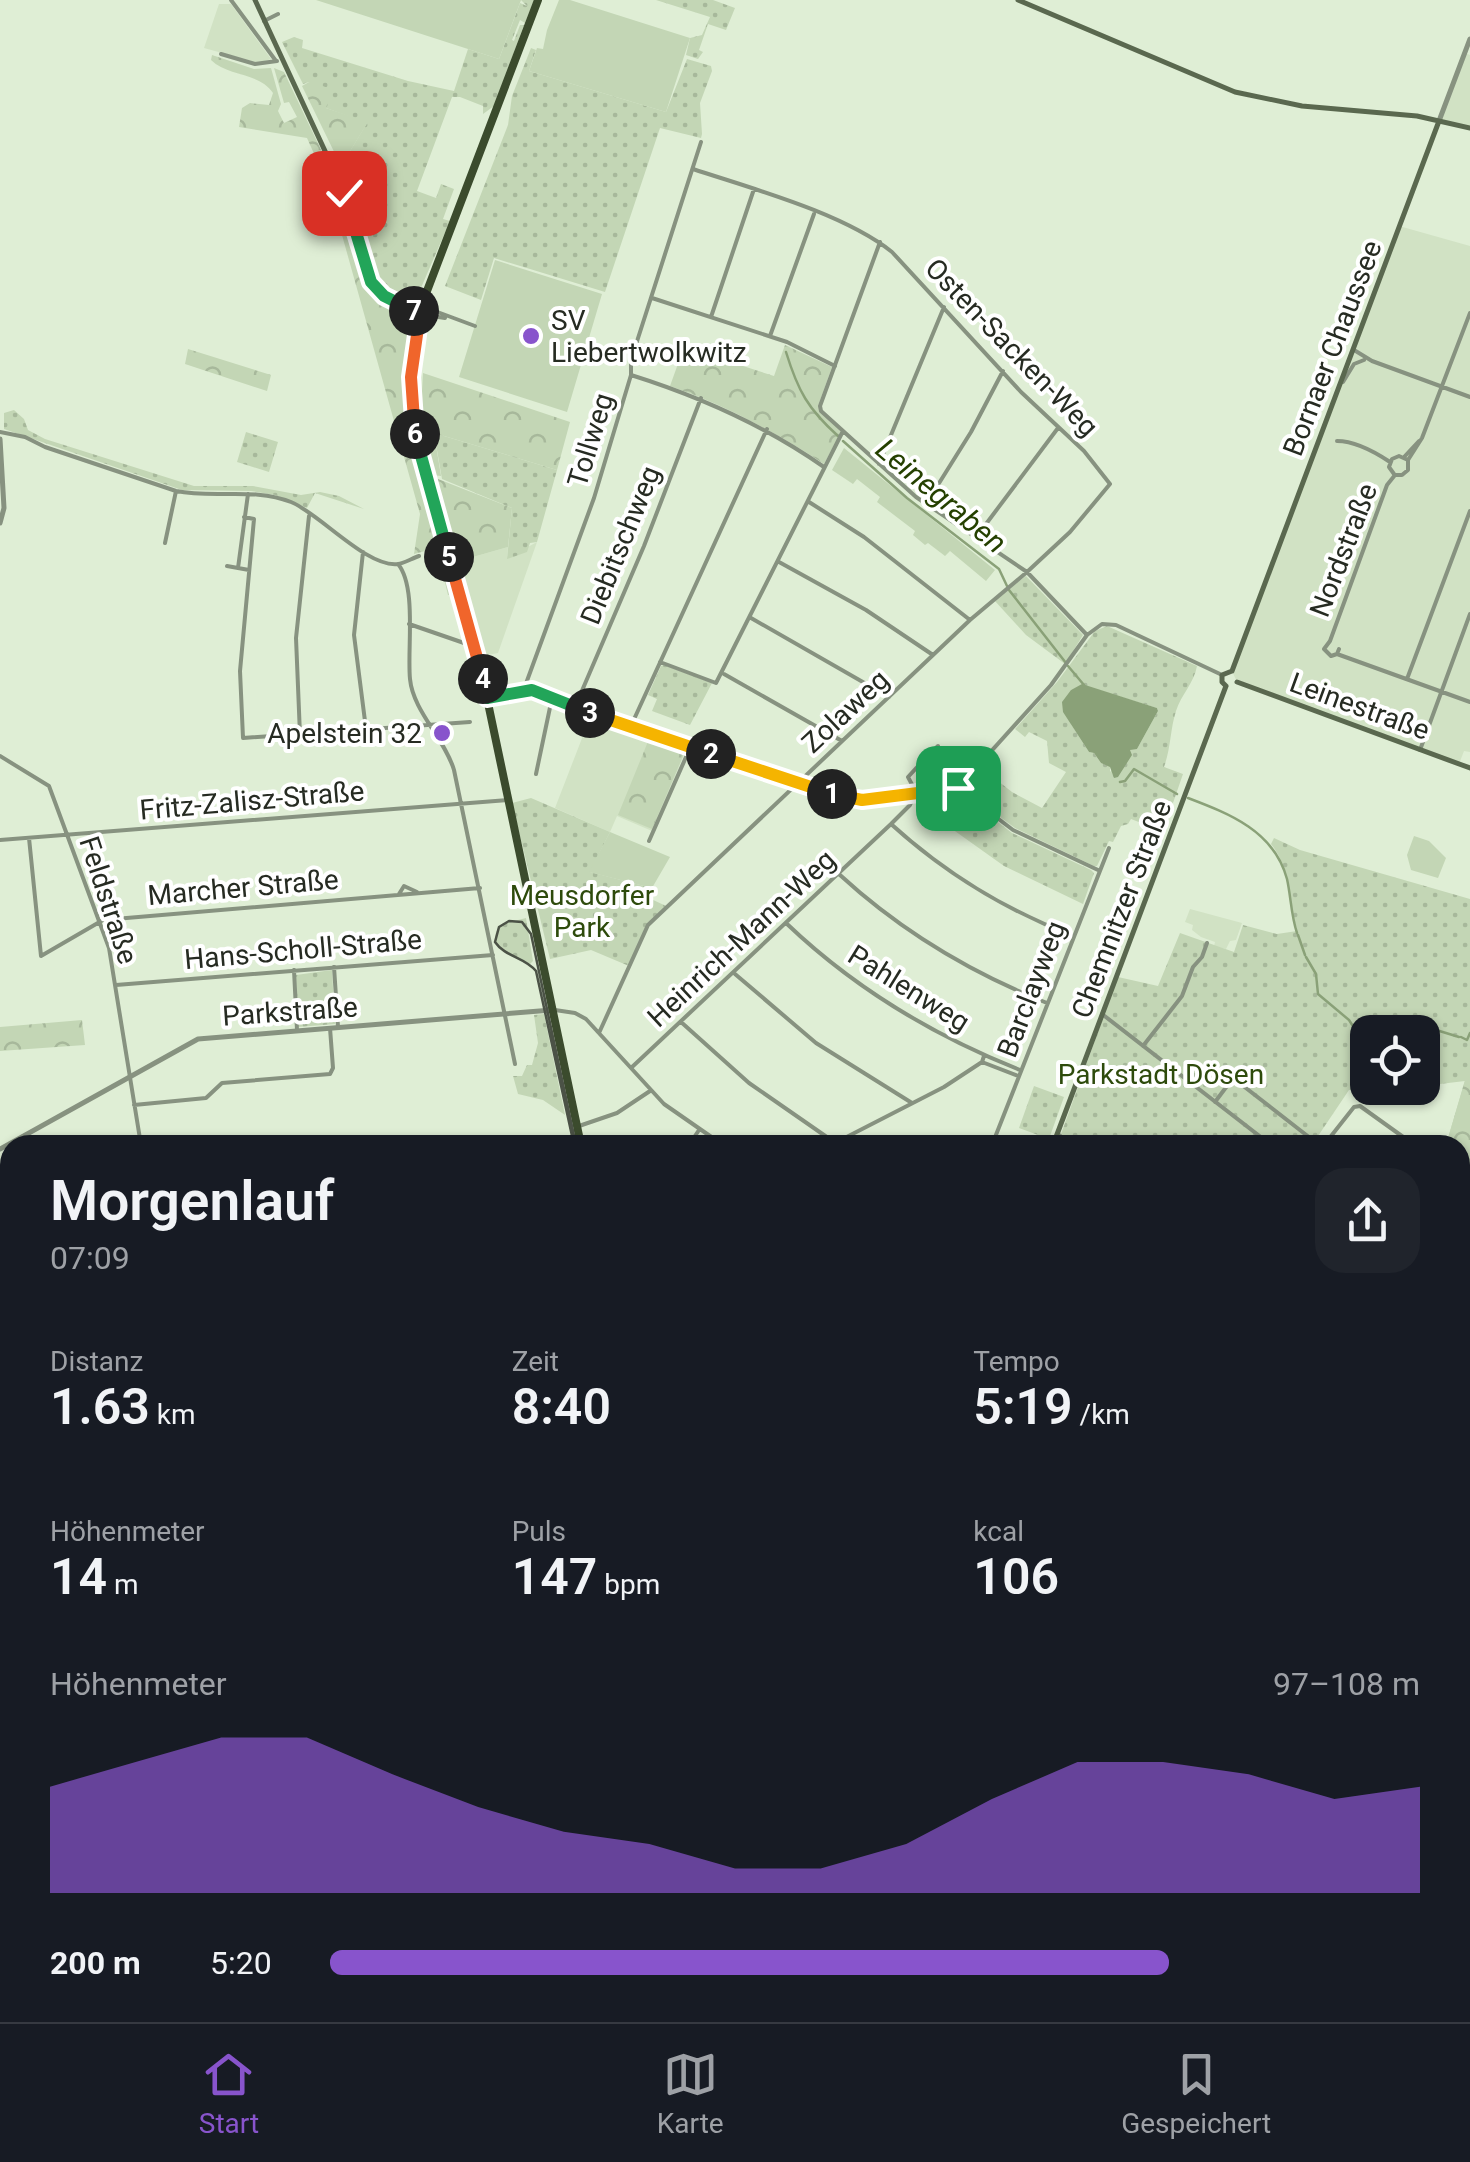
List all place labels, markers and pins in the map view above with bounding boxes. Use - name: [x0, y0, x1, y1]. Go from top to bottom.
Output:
- pin: [302, 151, 387, 236]
- pin: 7: [389, 286, 439, 336]
- place label: SV Liebertwolkwitz: [551, 304, 747, 369]
- marker: SV Liebertwolkwitz: [520, 325, 542, 347]
- pin: 6: [390, 409, 440, 459]
- pin: 5: [424, 532, 474, 582]
- pin: 4: [458, 654, 508, 704]
- pin: 3: [565, 688, 615, 738]
- place label: Apelstein 32: [267, 717, 422, 750]
- marker: Apelstein 32: [431, 722, 453, 744]
- pin: 2: [686, 729, 736, 779]
- pin: [916, 746, 1001, 831]
- pin: 1: [807, 769, 857, 819]

